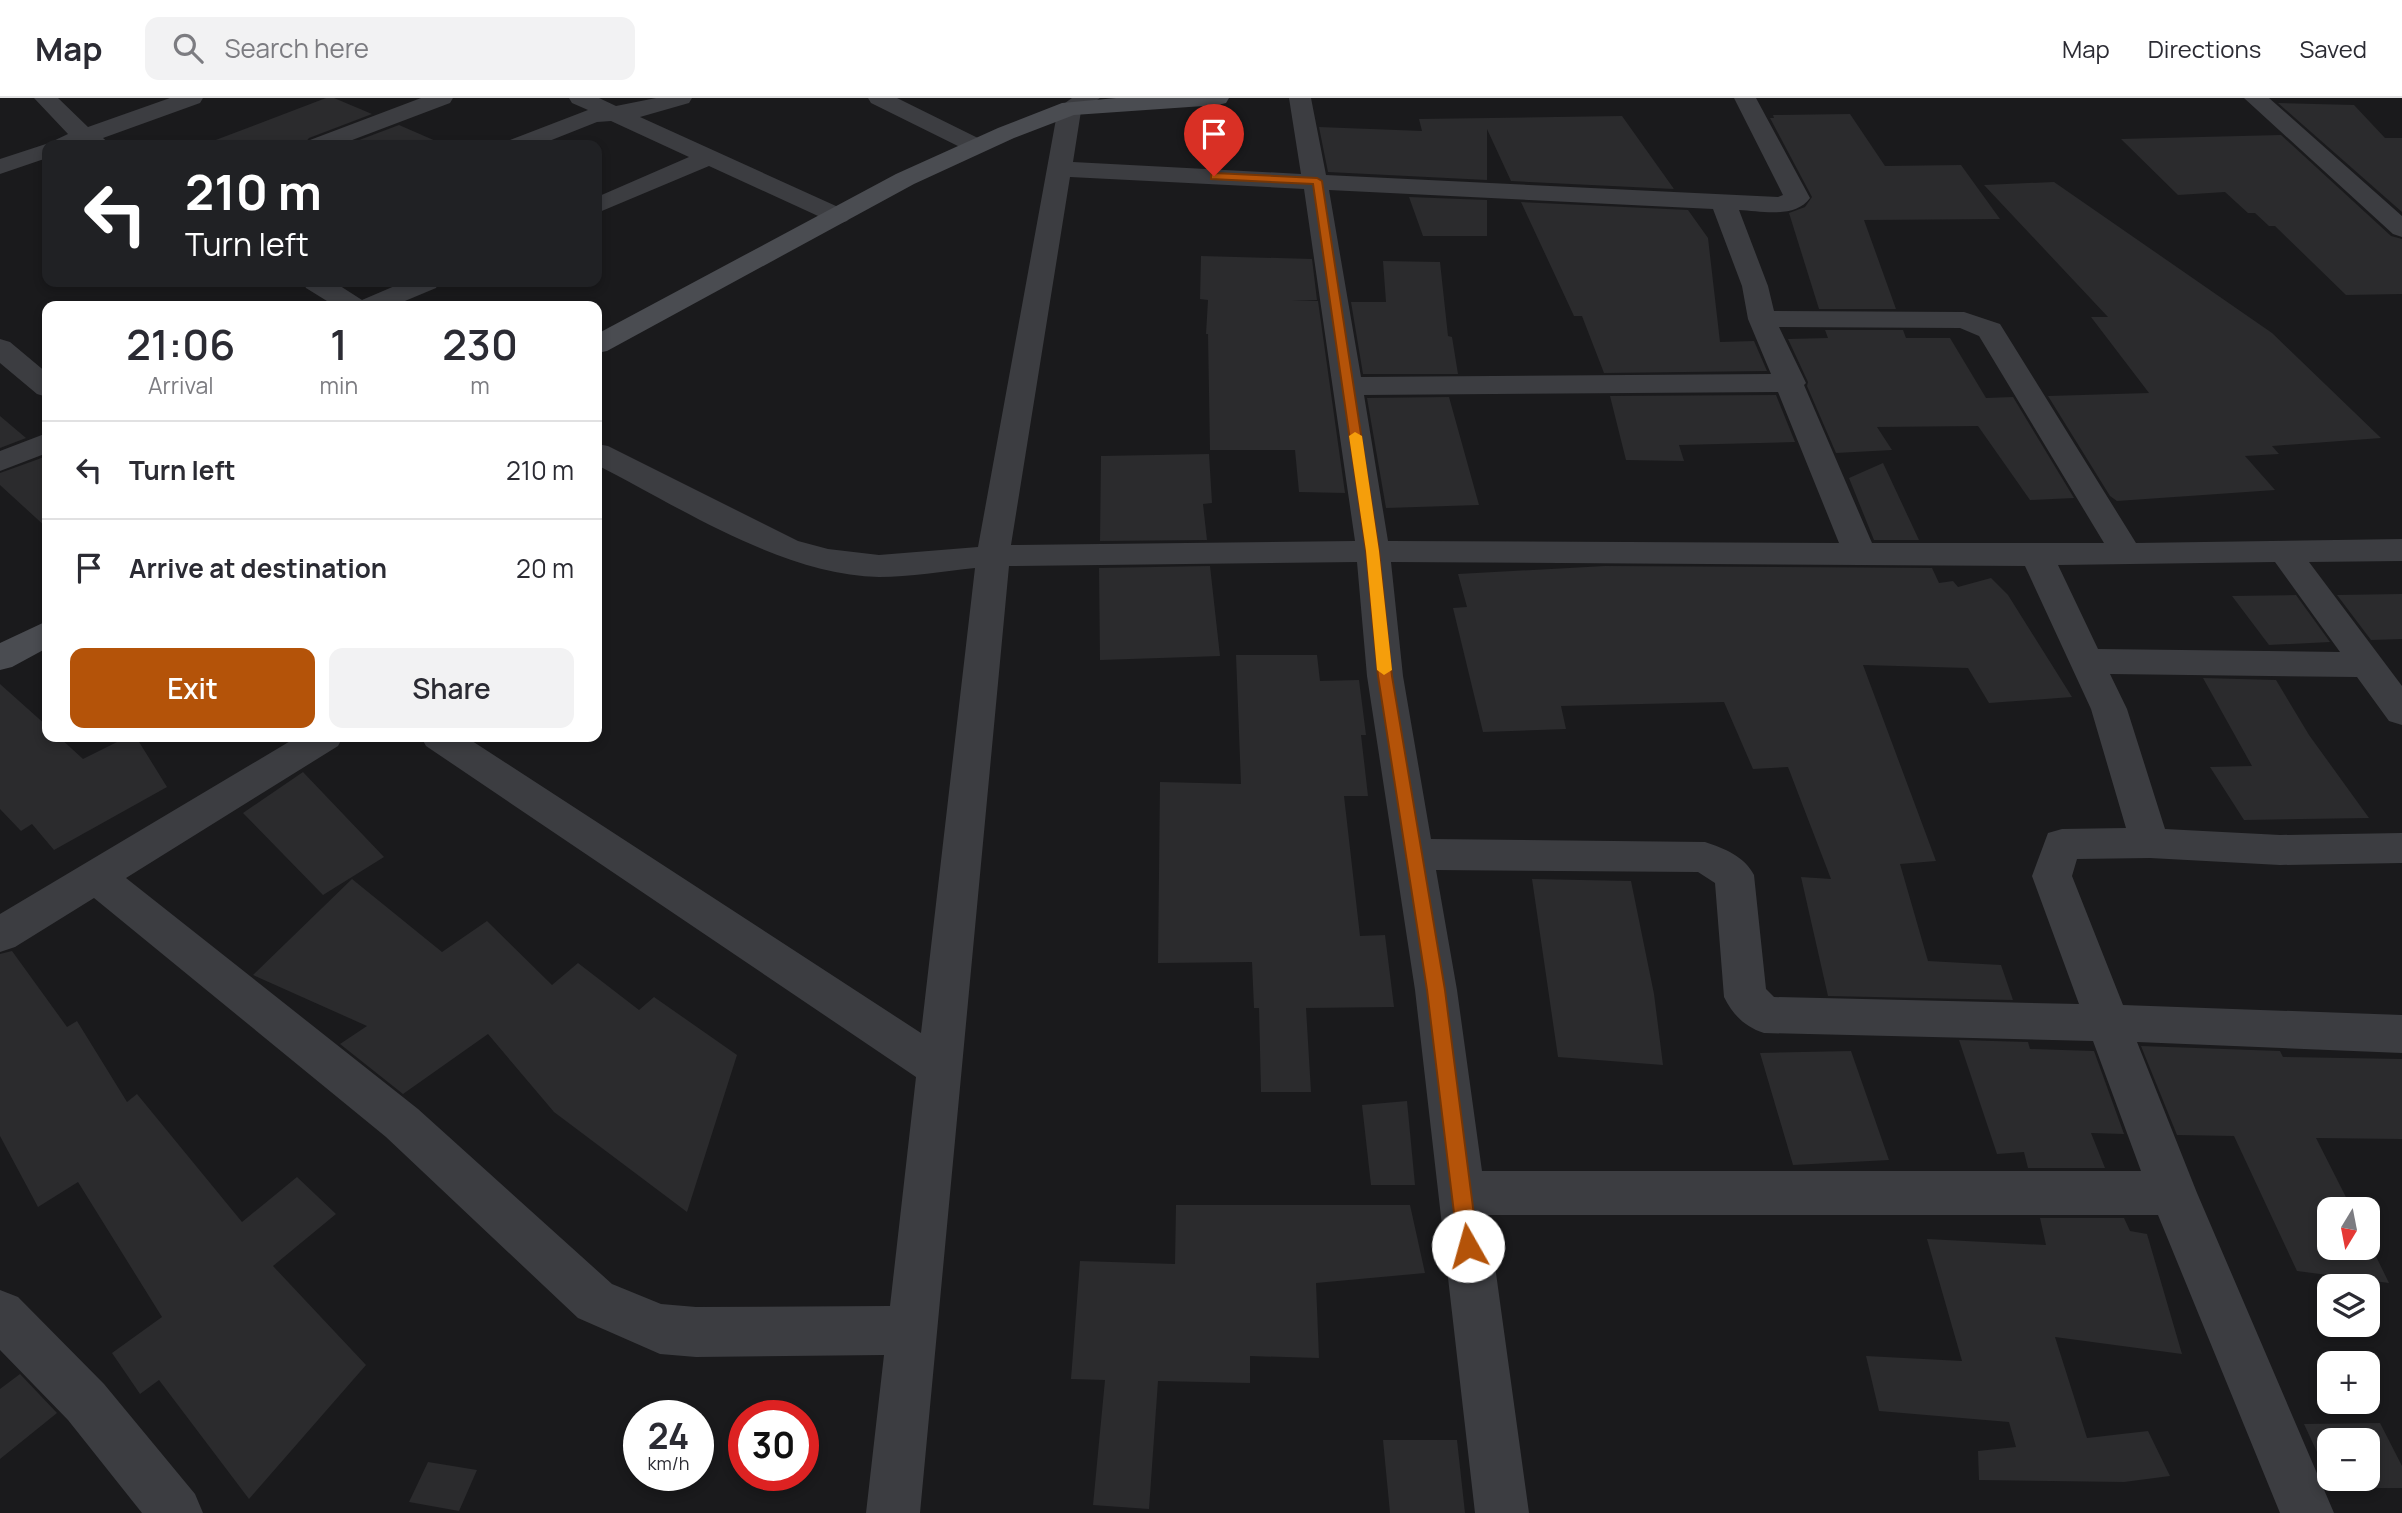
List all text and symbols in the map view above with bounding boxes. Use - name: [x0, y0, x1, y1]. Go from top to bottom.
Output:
- search box: [145, 17, 635, 80]
- text: Map: [35, 26, 103, 71]
- icon: search: [169, 29, 207, 67]
- text: Search here: [225, 30, 369, 66]
- text: Map: [2062, 32, 2110, 65]
- text: Directions: [2148, 32, 2261, 65]
- text: Saved: [2299, 32, 2367, 65]
- pin: [1184, 104, 1244, 176]
- icon: arrive: [1195, 115, 1233, 153]
- text: 210 m: [185, 158, 322, 225]
- icon: left: [70, 168, 161, 259]
- text: Turn left: [185, 222, 309, 266]
- text: 21:06: [126, 315, 235, 373]
- text: 1: [330, 315, 348, 373]
- text: 230: [442, 315, 518, 373]
- text: Arrival: [148, 369, 214, 401]
- text: min: [320, 369, 358, 401]
- text: m: [470, 369, 490, 401]
- icon: left: [70, 451, 108, 489]
- text: Turn left: [129, 452, 236, 488]
- text: 210 m: [506, 452, 574, 488]
- icon: arrive: [70, 549, 108, 587]
- text: Arrive at destination: [129, 550, 387, 586]
- text: 20 m: [516, 550, 574, 586]
- button: Exit: [70, 648, 315, 728]
- button: Share: [329, 648, 574, 728]
- north arrow: [2317, 1197, 2380, 1260]
- map controls: [2317, 1197, 2380, 1491]
- position arrow: [1431, 1209, 1505, 1283]
- button: layers: [2317, 1274, 2380, 1337]
- button: +: [2317, 1351, 2380, 1414]
- speed limit sign: 30: [728, 1400, 819, 1491]
- text: 24: [648, 1412, 689, 1460]
- button: −: [2317, 1428, 2380, 1491]
- text: km/h: [648, 1451, 689, 1475]

